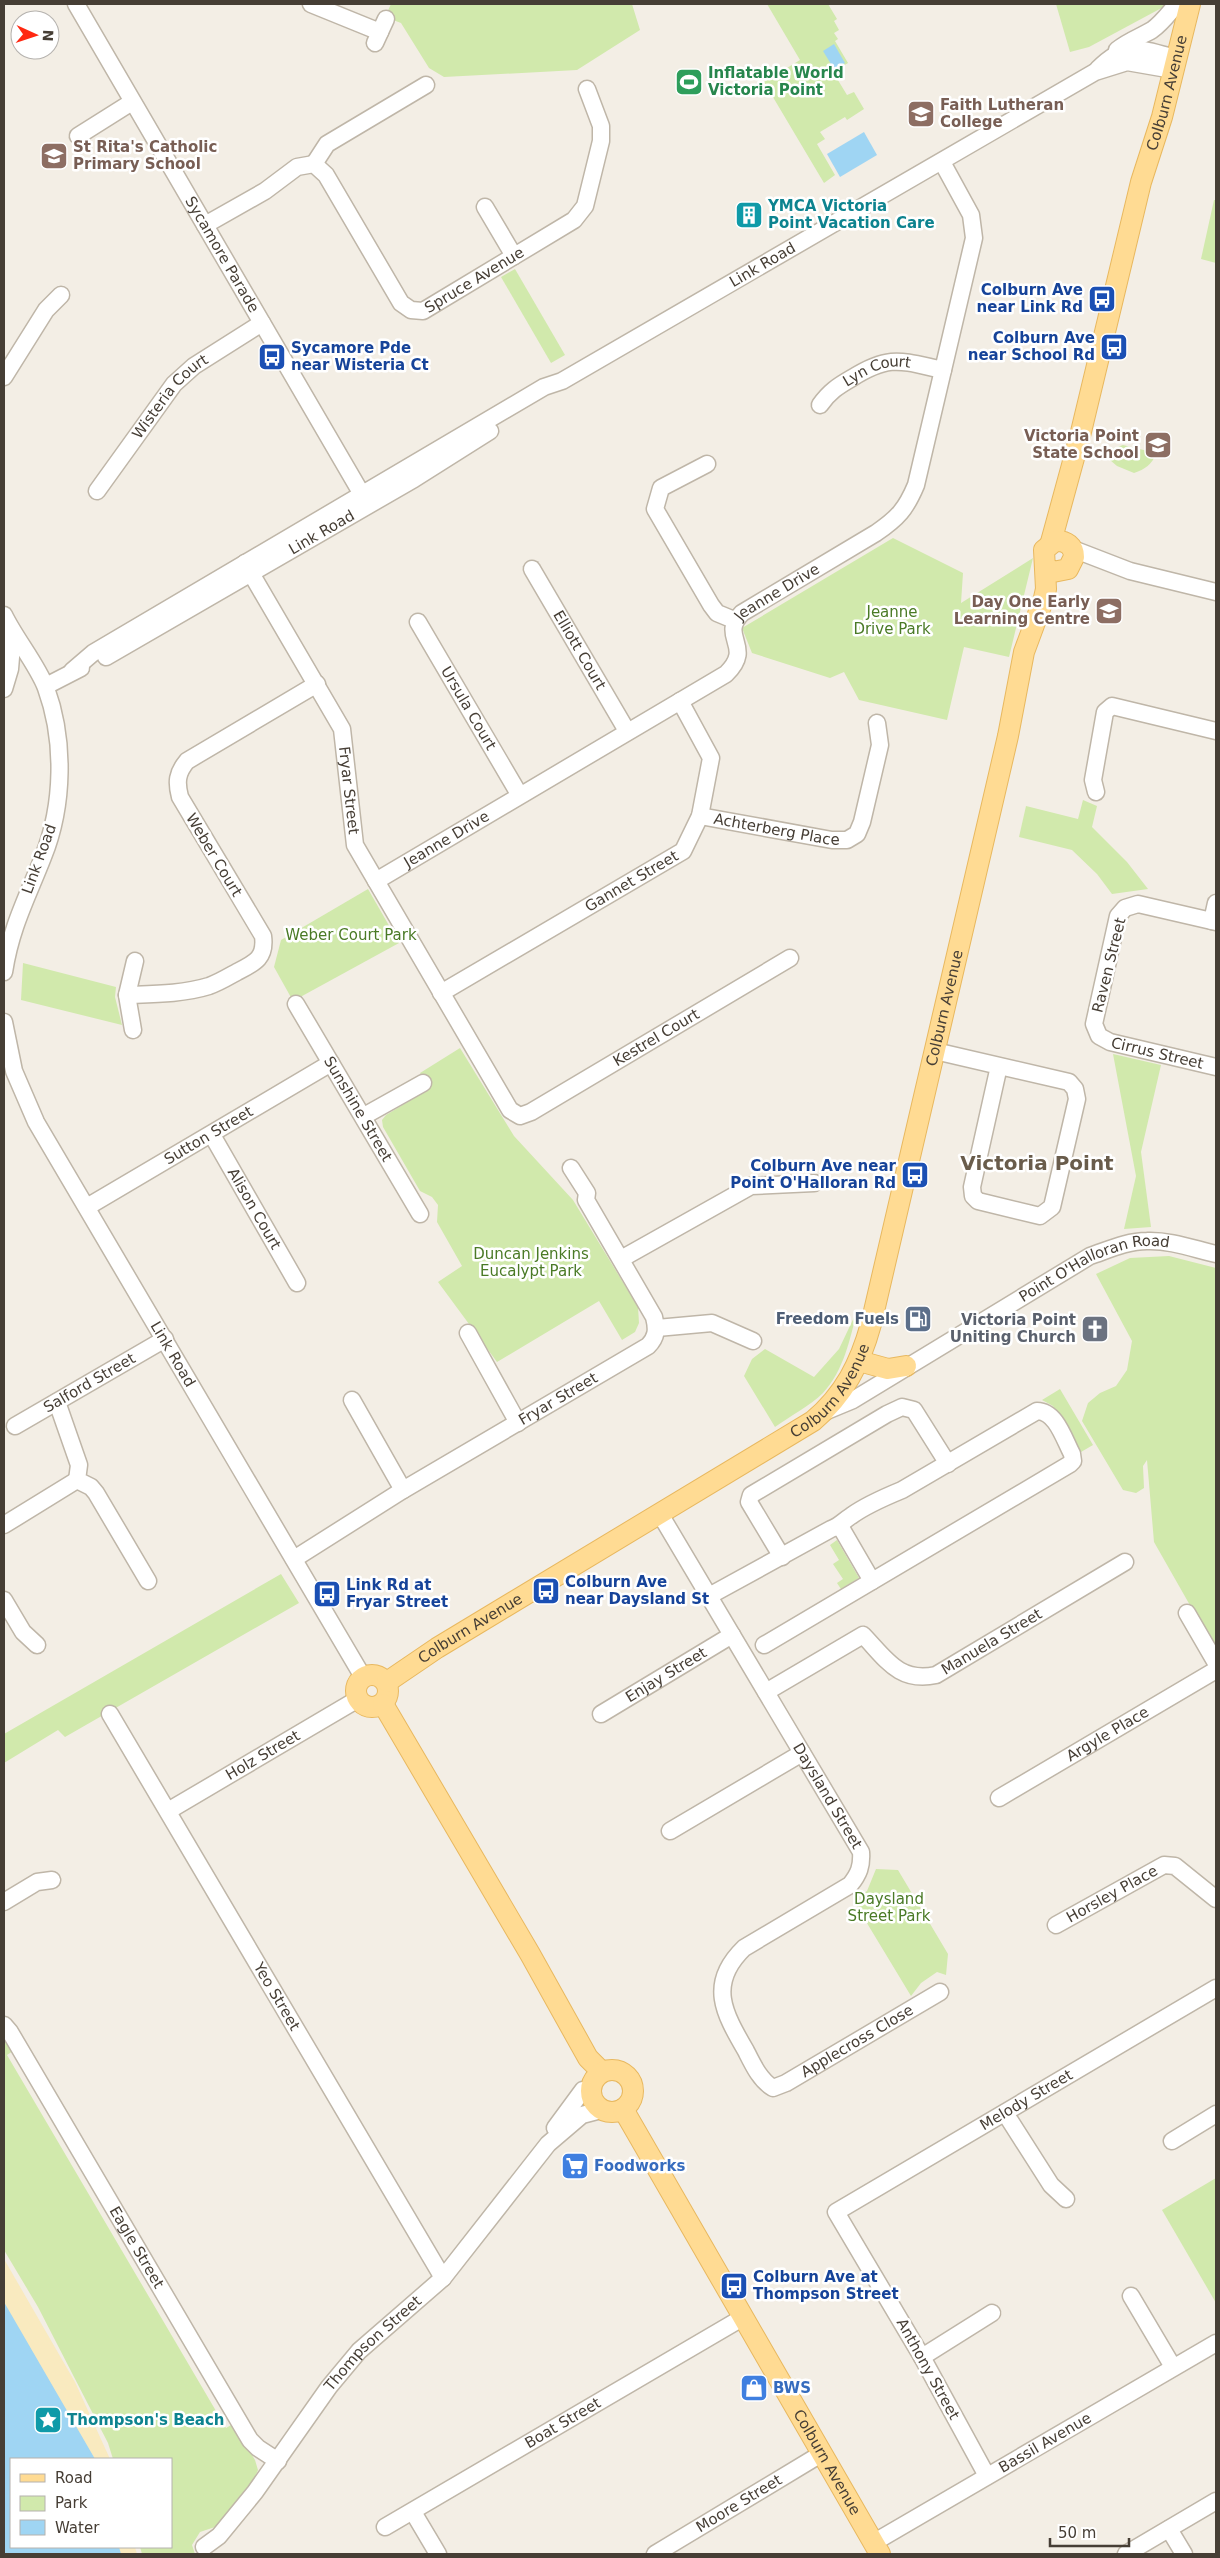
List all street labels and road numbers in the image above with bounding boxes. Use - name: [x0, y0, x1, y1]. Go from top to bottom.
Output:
- street label: Colburn Avenue: [1143, 33, 1191, 153]
- street label: Sycamore Parade: [181, 193, 263, 316]
- street label: Link Road: [726, 239, 799, 291]
- street label: Spruce Avenue: [421, 243, 527, 317]
- street label: Wisteria Court: [128, 350, 211, 442]
- street label: Lyn Court: [839, 352, 912, 390]
- street label: Link Road: [285, 506, 358, 559]
- street label: Jeanne Drive: [730, 560, 823, 625]
- street label: Elliott Court: [549, 607, 610, 693]
- street label: Ursula Court: [437, 663, 500, 753]
- street label: Fryar Street: [335, 745, 363, 835]
- street label: Jeanne Drive: [400, 807, 492, 872]
- street label: Weber Court: [182, 810, 246, 900]
- street label: Achterberg Place: [712, 810, 840, 849]
- street label: Link Road: [18, 822, 60, 896]
- street label: Gannet Street: [582, 847, 682, 916]
- street label: Raven Street: [1089, 916, 1130, 1014]
- street label: Colburn Avenue: [922, 948, 967, 1068]
- street label: Kestrel Court: [610, 1005, 703, 1070]
- street label: Cirrus Street: [1109, 1034, 1205, 1073]
- street label: Sunshine Street: [320, 1053, 396, 1165]
- street label: Sutton Street: [161, 1102, 256, 1168]
- street label: Alison Court: [224, 1165, 285, 1253]
- street label: Point O'Halloran Road: [1016, 1232, 1171, 1306]
- street label: Link Road: [146, 1318, 199, 1390]
- street label: Colburn Avenue: [787, 1341, 873, 1442]
- street label: Salford Street: [40, 1349, 139, 1417]
- street label: Fryar Street: [516, 1369, 601, 1429]
- street label: Colburn Avenue: [415, 1590, 526, 1667]
- street label: Manuela Street: [938, 1605, 1045, 1679]
- street label: Enjay Street: [622, 1643, 710, 1706]
- street label: Argyle Place: [1063, 1703, 1152, 1765]
- street label: Holz Street: [222, 1726, 303, 1784]
- street label: Daysland Street: [789, 1740, 866, 1852]
- street label: Horsley Place: [1063, 1861, 1161, 1926]
- street label: Yeo Street: [249, 1958, 304, 2034]
- street label: Applecross Close: [798, 2001, 917, 2081]
- street label: Melody Street: [977, 2066, 1076, 2134]
- street label: Eagle Street: [106, 2203, 168, 2292]
- street label: Thompson Street: [320, 2292, 425, 2395]
- street label: Anthony Street: [893, 2315, 963, 2423]
- street label: Boat Street: [522, 2394, 604, 2452]
- street label: Colburn Avenue: [790, 2406, 865, 2518]
- street label: Bassil Avenue: [995, 2409, 1094, 2477]
- street label: Moore Street: [693, 2471, 785, 2536]

